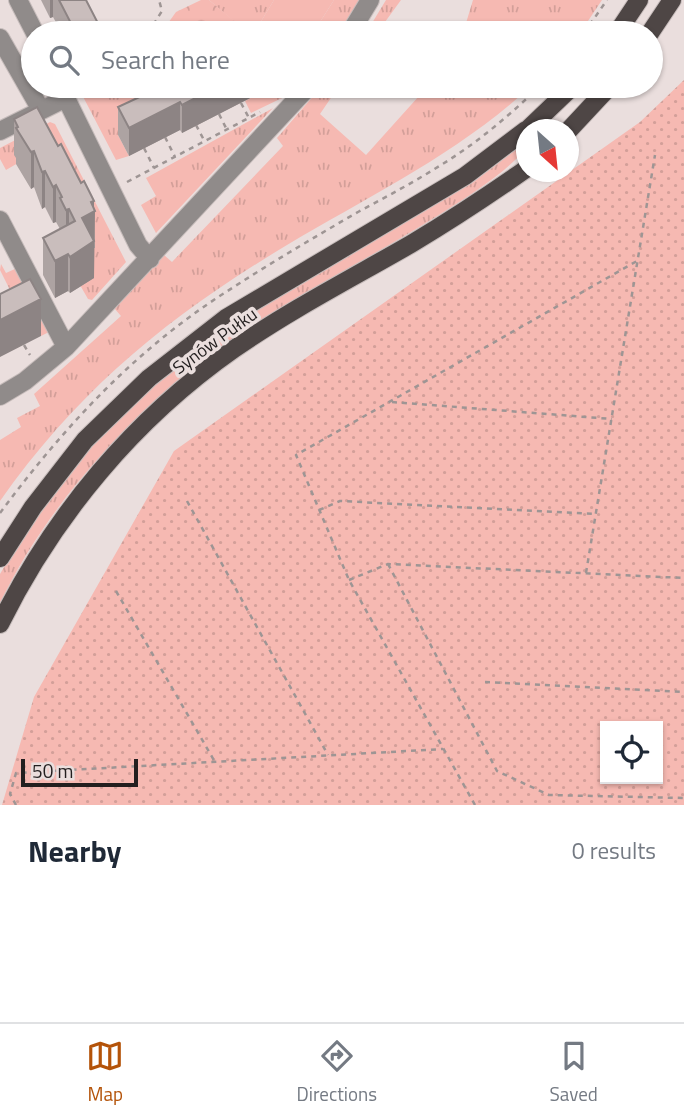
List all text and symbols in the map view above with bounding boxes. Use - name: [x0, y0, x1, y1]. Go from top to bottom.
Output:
- search box: [21, 21, 663, 98]
- text: Search here: [101, 40, 230, 79]
- icon: search: [45, 41, 83, 79]
- north arrow: [516, 119, 579, 182]
- street label: Synów Pułku: [167, 301, 263, 381]
- map controls: [600, 721, 663, 784]
- button: locate: [600, 721, 663, 784]
- scale bar: [21, 756, 138, 788]
- text: 50 m: [32, 756, 73, 785]
- text: Nearby: [28, 828, 121, 874]
- text: 0 results: [572, 833, 656, 868]
- tab: Map: [86, 1037, 124, 1108]
- tab: Directions: [297, 1037, 377, 1108]
- tab: Saved: [549, 1037, 598, 1108]

